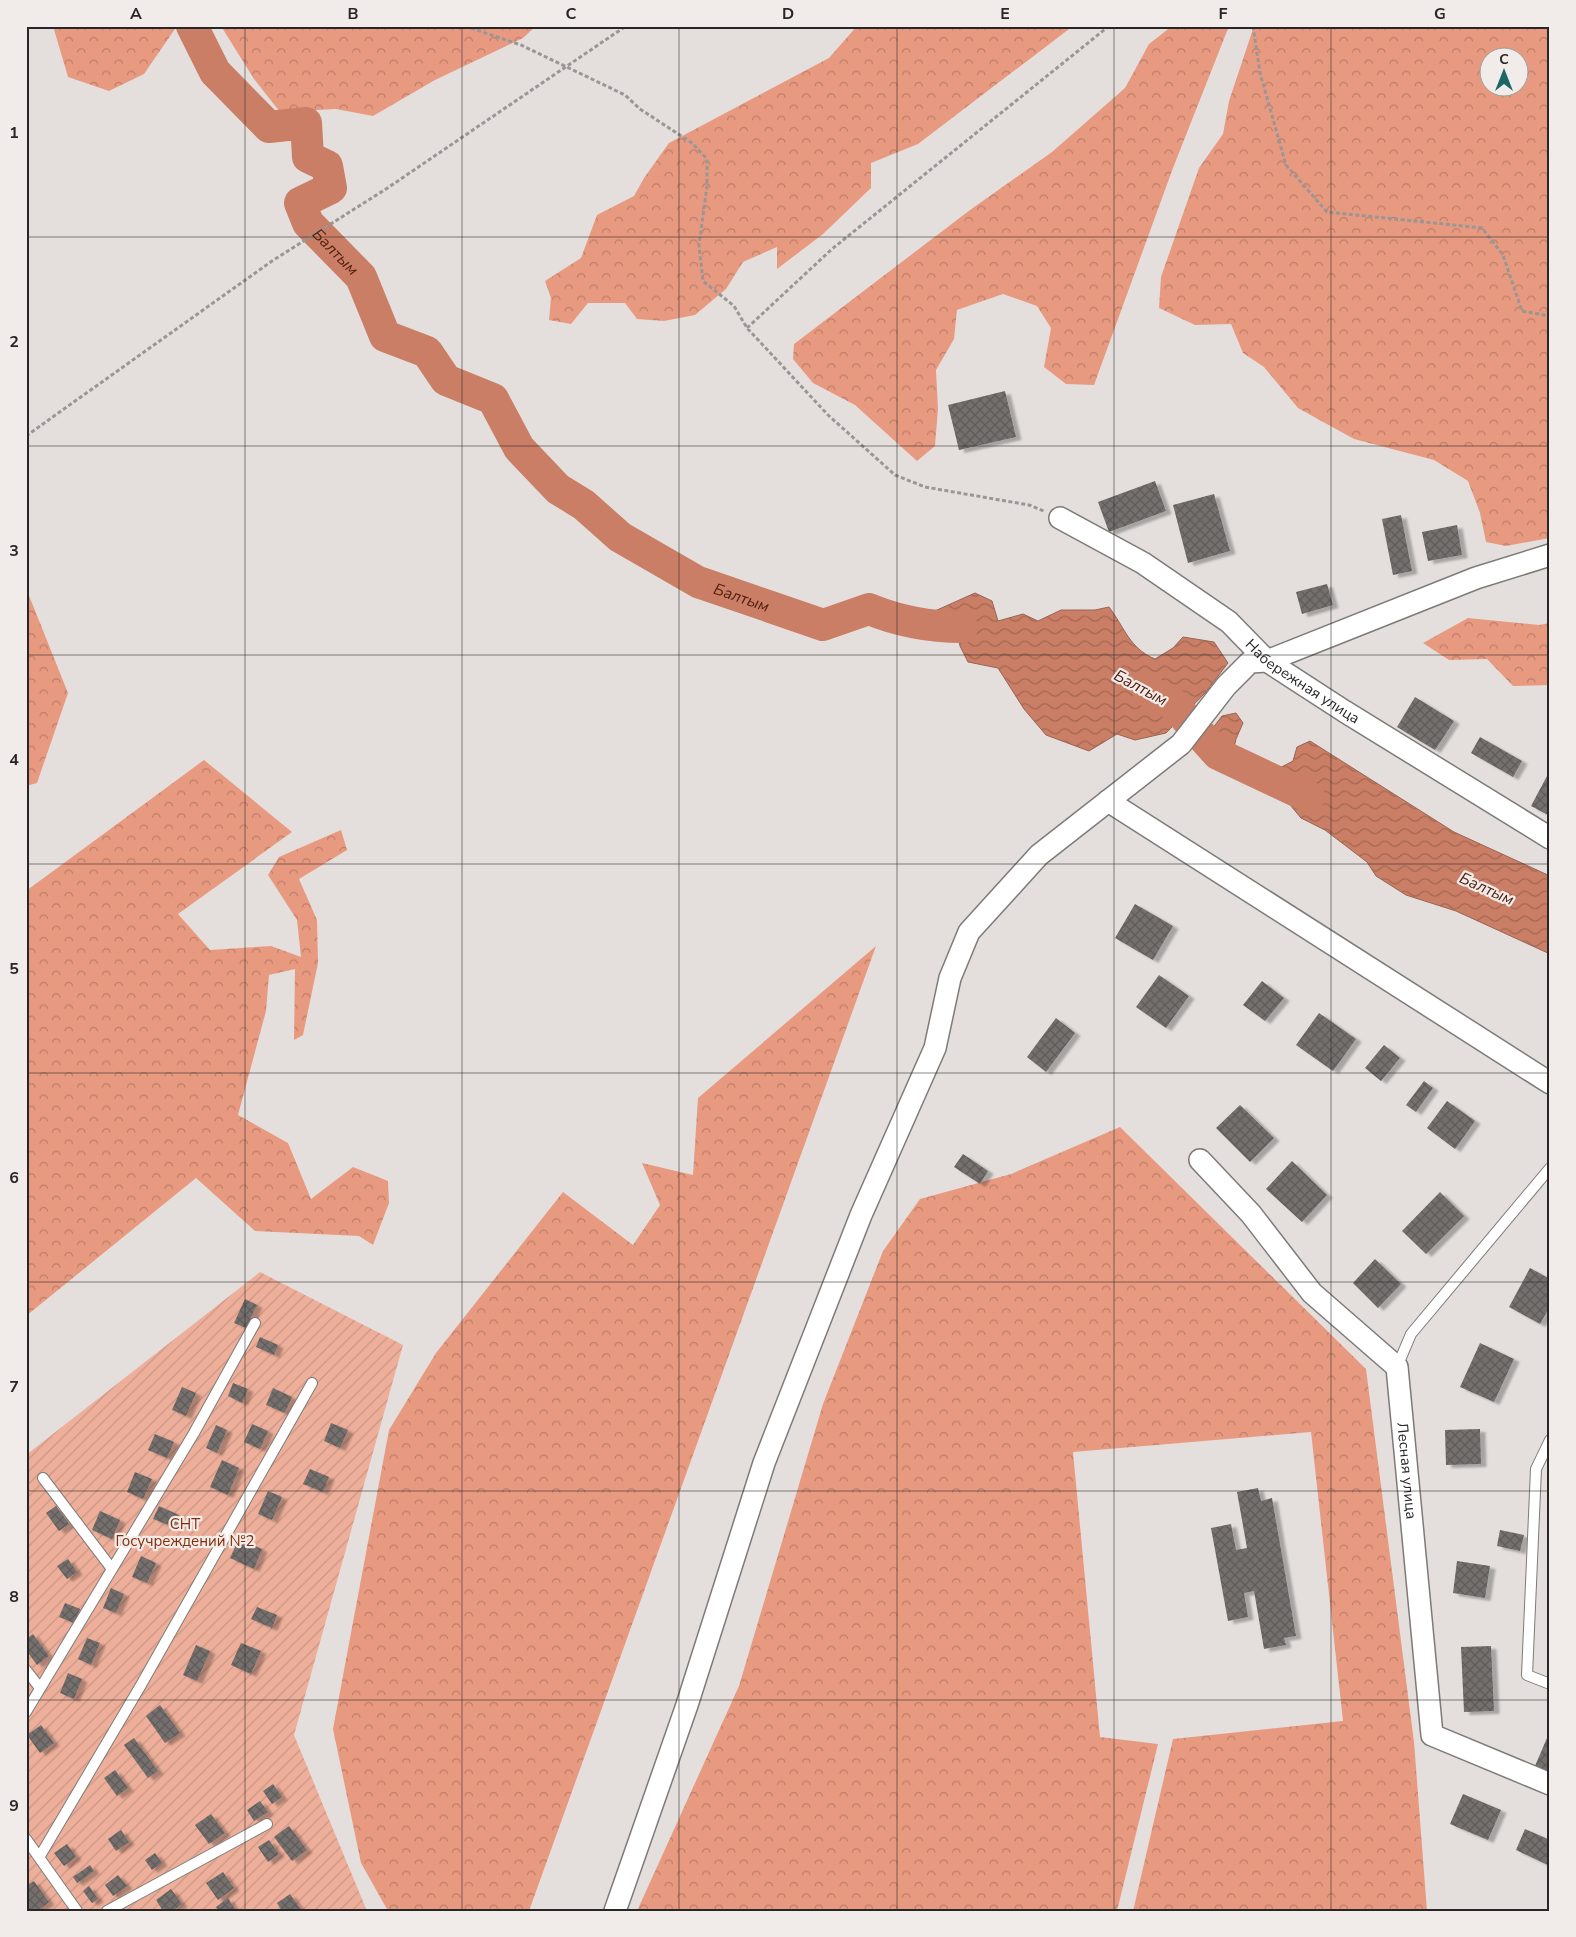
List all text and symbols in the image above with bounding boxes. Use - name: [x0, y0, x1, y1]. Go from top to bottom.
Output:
- text: A: [130, 3, 142, 25]
- text: B: [347, 3, 359, 25]
- text: C: [566, 3, 577, 25]
- text: D: [782, 3, 794, 25]
- text: E: [1000, 3, 1010, 25]
- text: F: [1219, 3, 1228, 25]
- text: G: [1434, 3, 1446, 25]
- north arrow: [1478, 48, 1528, 98]
- text: С: [1499, 50, 1509, 69]
- text: 1: [9, 122, 19, 144]
- water label: Балтым: [307, 224, 363, 280]
- text: 2: [9, 331, 19, 353]
- text: 3: [9, 540, 19, 562]
- water label: Балтым: [711, 578, 772, 618]
- street label: Набережная улица: [1241, 635, 1364, 728]
- water label: Балтым: [1110, 665, 1171, 711]
- text: 4: [9, 749, 19, 771]
- water label: Балтым: [1456, 867, 1517, 911]
- text: 5: [9, 958, 19, 980]
- text: 6: [9, 1167, 19, 1189]
- text: 7: [9, 1376, 19, 1398]
- street label: Лесная улица: [1392, 1421, 1421, 1520]
- park label: СНТ Госучреждений №2: [115, 1514, 255, 1551]
- text: 8: [9, 1586, 19, 1608]
- text: 9: [9, 1795, 19, 1817]

